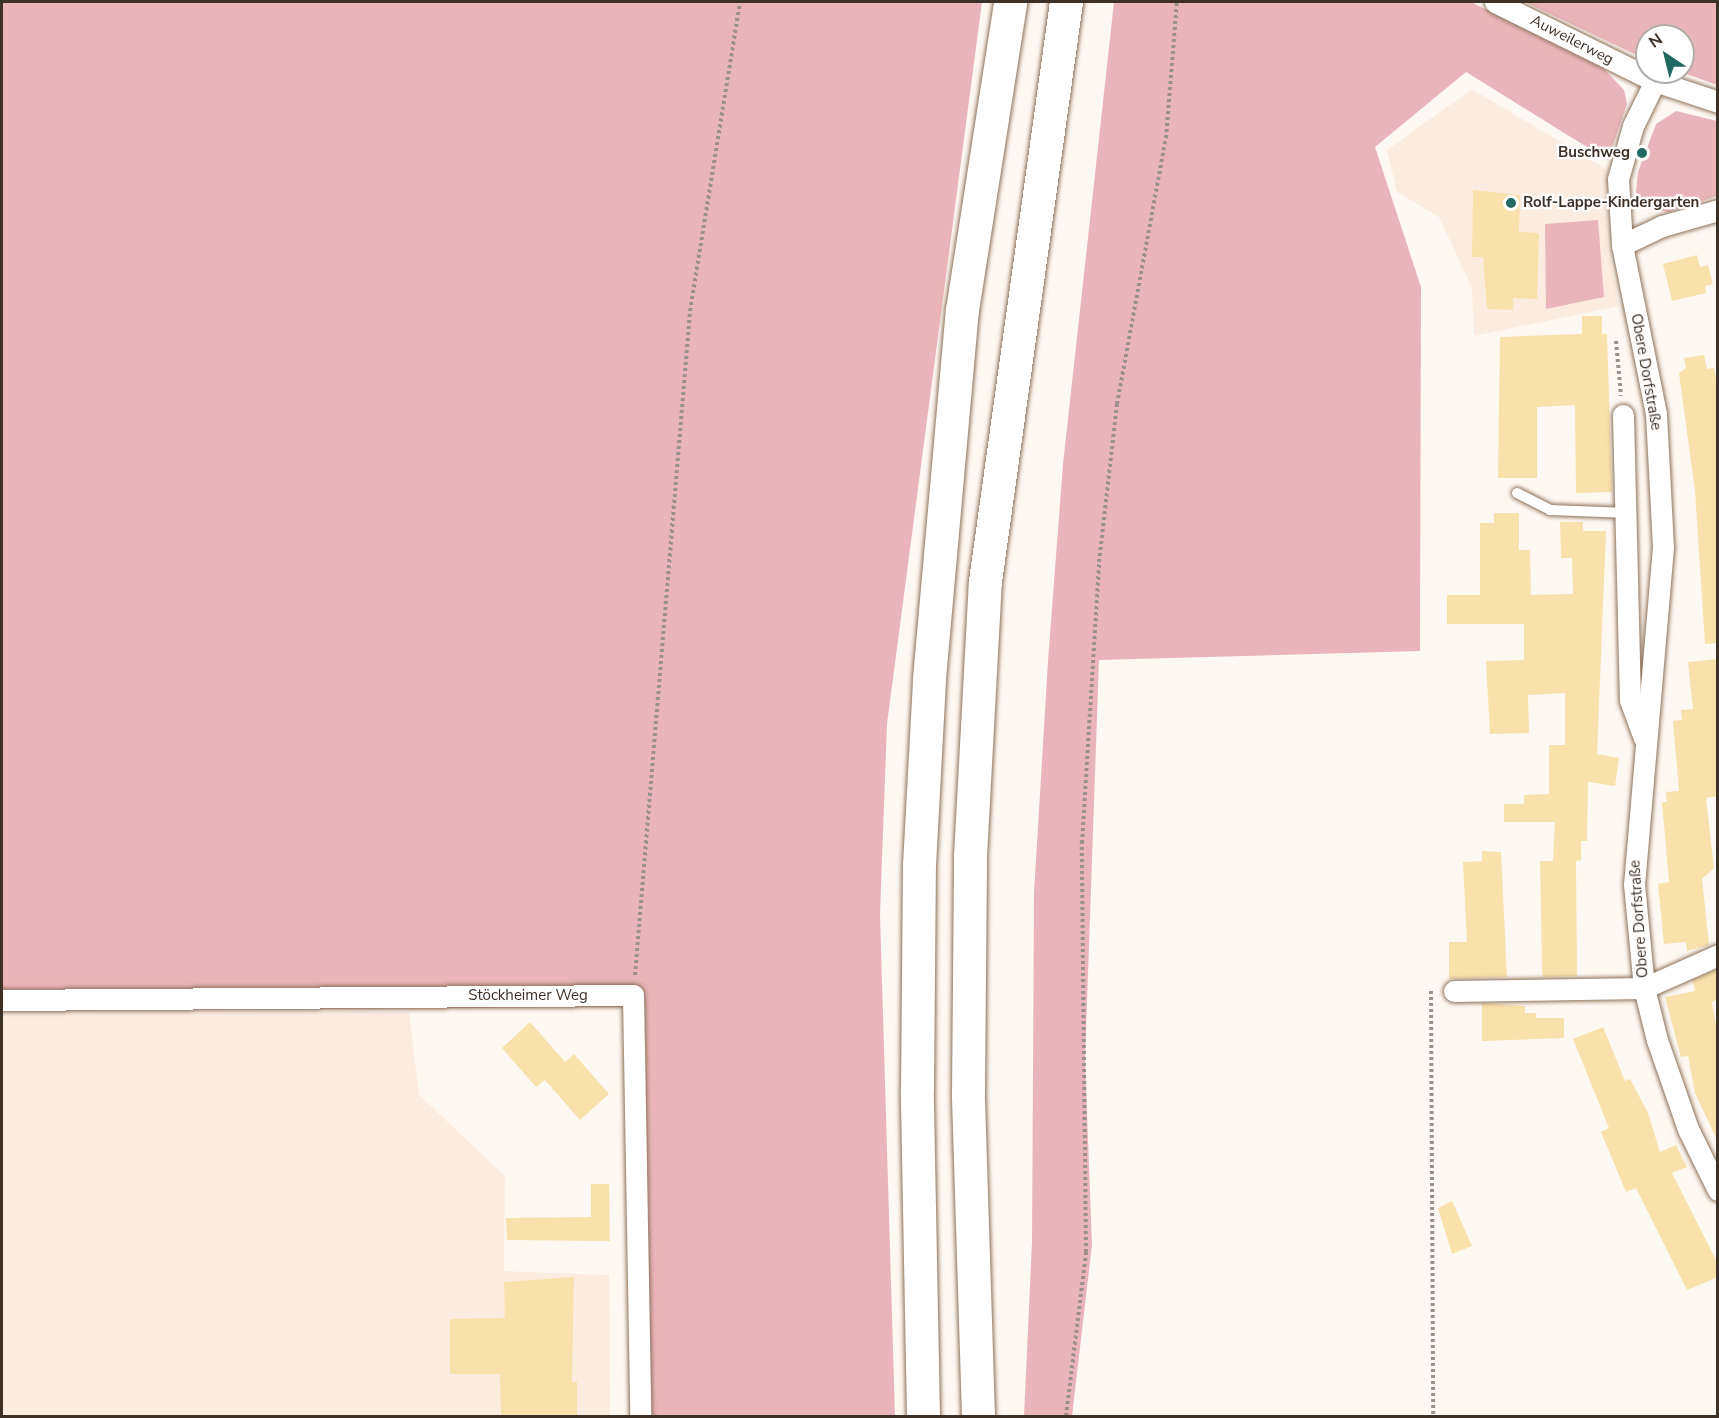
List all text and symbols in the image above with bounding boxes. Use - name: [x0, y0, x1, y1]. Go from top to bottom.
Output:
- street label: Auweilerweg: [1527, 11, 1617, 69]
- north arrow: [1635, 24, 1695, 84]
- text: N: [1645, 28, 1667, 53]
- place label: Buschweg: [1558, 144, 1630, 162]
- marker: Buschweg: [1635, 146, 1649, 160]
- place label: Rolf-Lappe-Kindergarten: [1523, 194, 1699, 212]
- marker: Rolf-Lappe-Kindergarten: [1504, 196, 1518, 210]
- street label: Obere Dorfstraße: [1627, 312, 1665, 432]
- street label: Obere Dorfstraße: [1626, 859, 1652, 979]
- street label: Stöckheimer Weg: [468, 987, 588, 1005]

